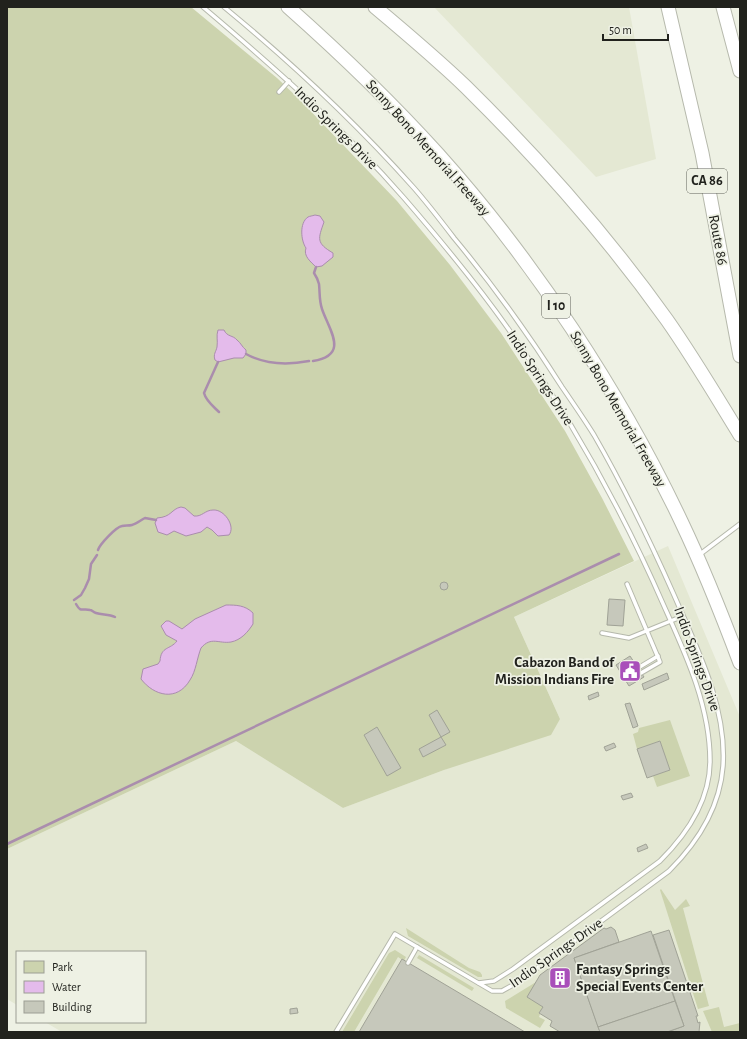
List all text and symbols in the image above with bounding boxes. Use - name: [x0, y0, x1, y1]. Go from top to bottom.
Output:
- scale bar: [603, 16, 668, 42]
- text: 50 m: [609, 24, 632, 36]
- street label: Sonny Bono Memorial Freeway: [363, 77, 493, 219]
- street label: Indio Springs Drive: [292, 84, 380, 172]
- road number: CA 86: [687, 169, 727, 193]
- street label: Route 86: [706, 214, 730, 266]
- road number: I 10: [542, 294, 570, 318]
- street label: Indio Springs Drive: [504, 328, 576, 428]
- street label: Sonny Bono Memorial Freeway: [567, 328, 669, 490]
- street label: Indio Springs Drive: [671, 605, 723, 713]
- place label: Cabazon Band of Mission Indians Fire: [495, 655, 615, 687]
- public building icon: Cabazon Band of Mission Indians Fire: [617, 658, 643, 684]
- street label: Indio Springs Drive: [507, 915, 605, 991]
- legend: [16, 951, 146, 1023]
- text: Park: [52, 961, 73, 973]
- place label: Fantasy Springs Special Events Center: [576, 962, 704, 994]
- building icon: Fantasy Springs Special Events Center: [547, 965, 573, 991]
- text: Water: [52, 981, 81, 993]
- text: Building: [52, 1001, 92, 1013]

